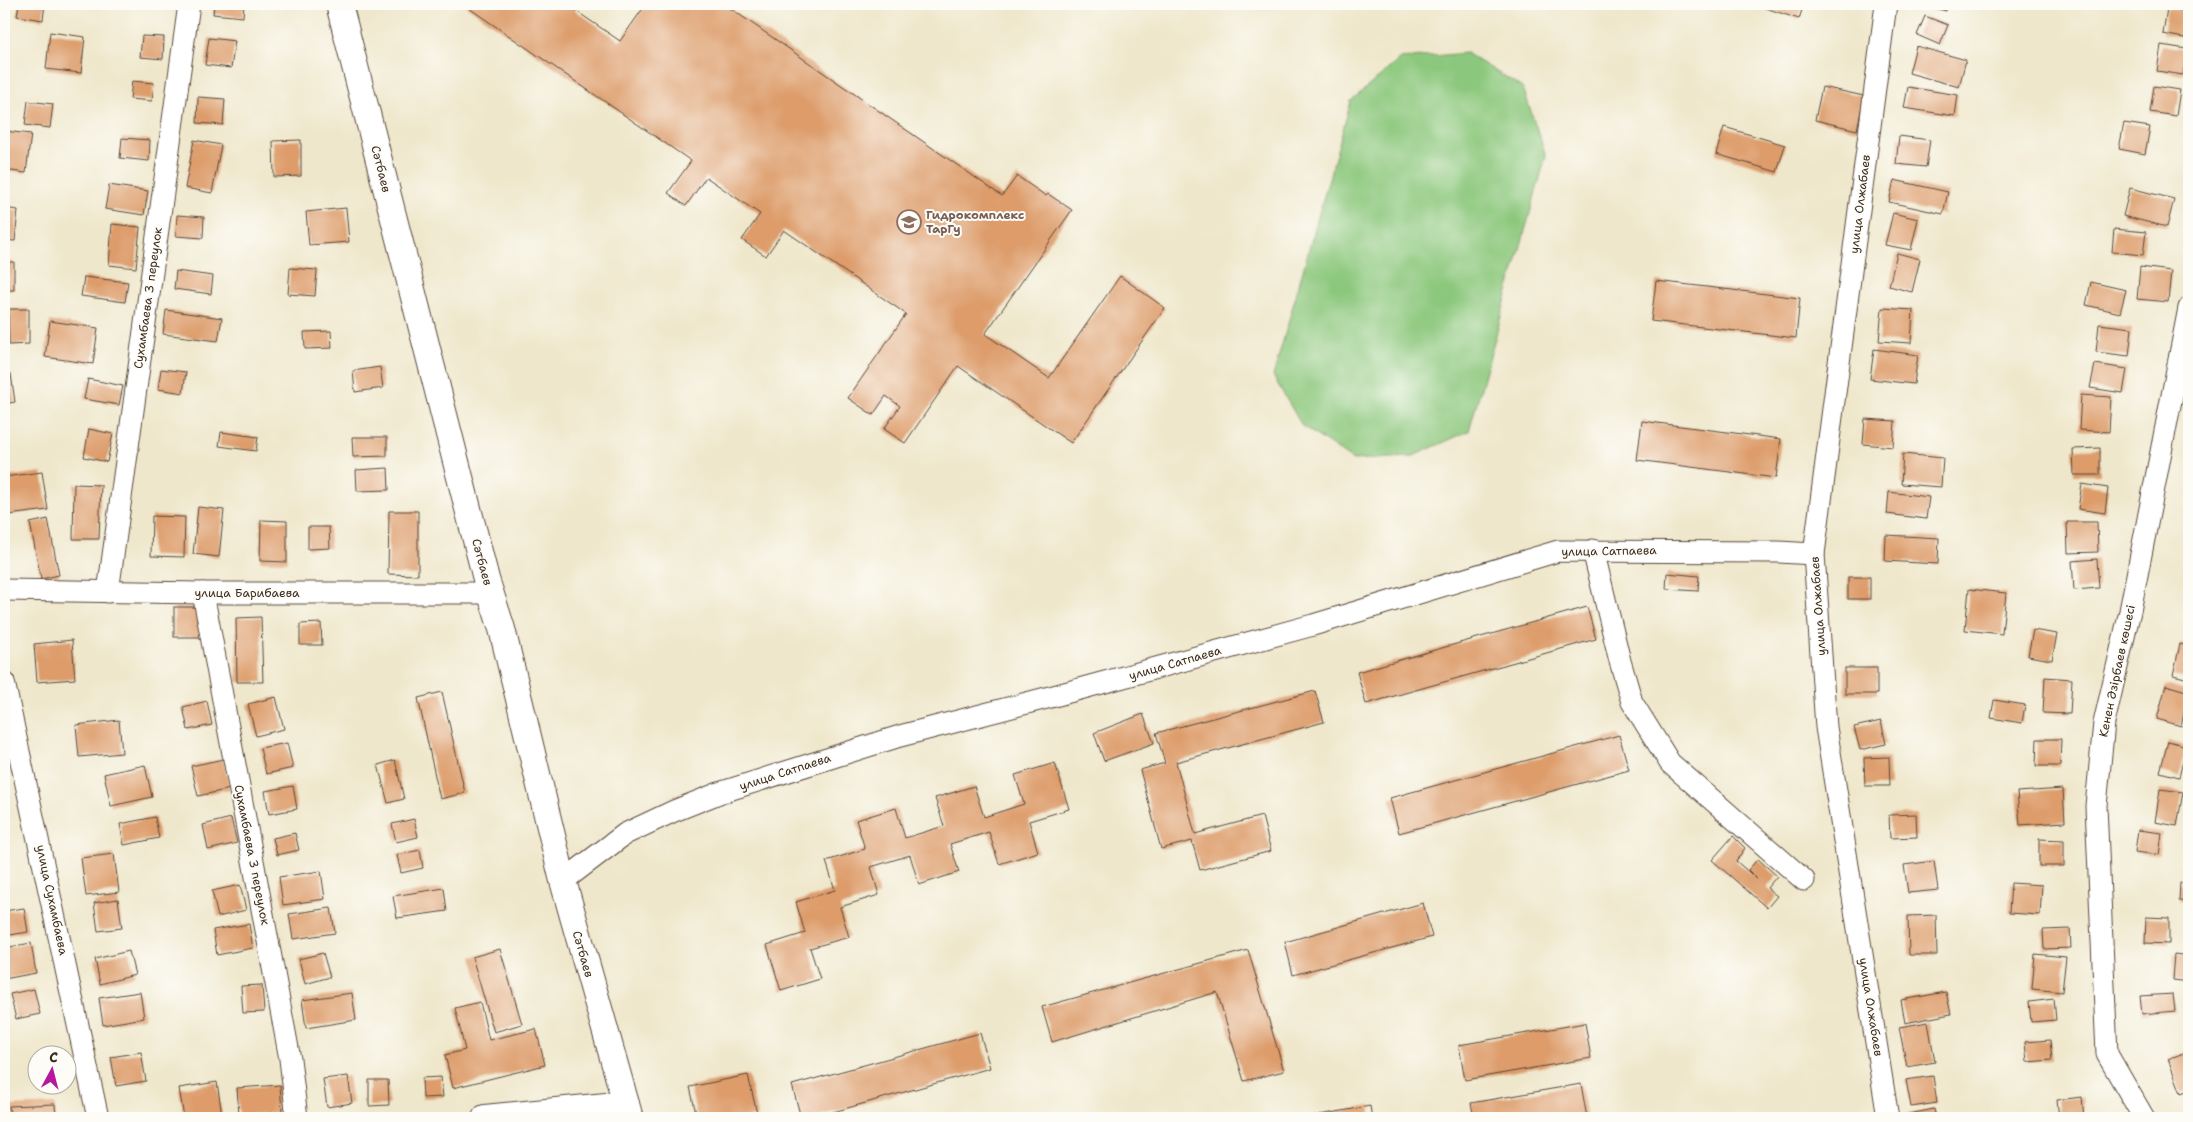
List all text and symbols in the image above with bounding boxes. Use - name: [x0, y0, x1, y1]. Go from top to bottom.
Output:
- street label: Сәтбаев: [367, 144, 395, 194]
- street label: улица Олжабаев: [1846, 154, 1874, 254]
- place label: Гидрокомплекс ТарГу: [926, 207, 1024, 237]
- school or university icon: Гидрокомплекс ТарГу: [896, 209, 922, 235]
- street label: Сухамбаева 3 переулок: [130, 226, 166, 370]
- street label: Сәтбаев: [468, 537, 496, 587]
- street label: улица Сатпаева: [1561, 542, 1657, 560]
- street label: улица Олжабаев: [1807, 556, 1829, 656]
- street label: улица Барибаева: [194, 585, 300, 601]
- street label: Кенен Әзірбаев көшесі: [2095, 603, 2139, 739]
- street label: улица Сатпаева: [1127, 642, 1224, 684]
- street label: улица Сатпаева: [737, 750, 833, 794]
- street label: Сухамбаева 3 переулок: [231, 783, 274, 927]
- street label: улица Сухамбаева: [32, 843, 72, 957]
- street label: Сәтбаев: [569, 929, 597, 979]
- street label: улица Олжабаев: [1855, 957, 1887, 1057]
- north arrow: [28, 1044, 78, 1094]
- text: С: [48, 1048, 59, 1067]

